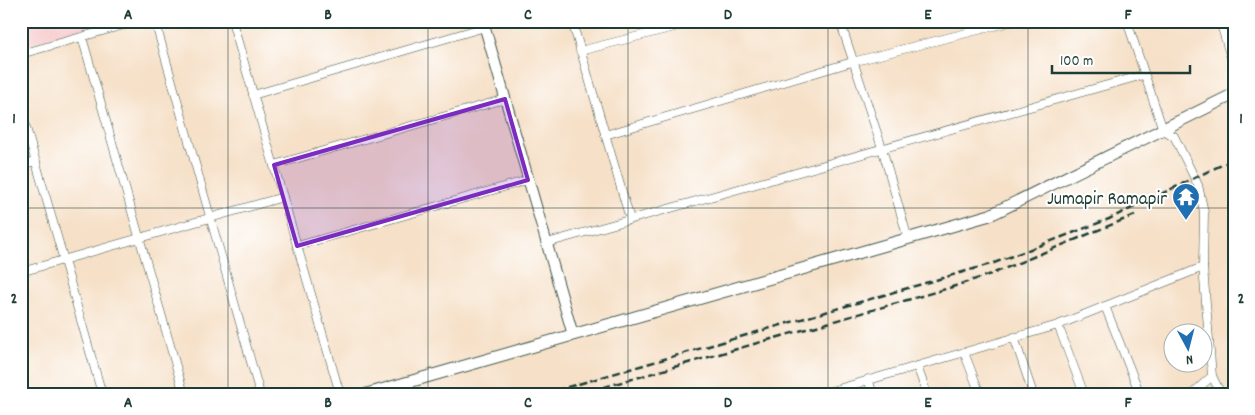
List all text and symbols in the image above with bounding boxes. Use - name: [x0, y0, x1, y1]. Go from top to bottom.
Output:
- text: A: [124, 4, 133, 27]
- text: B: [324, 4, 332, 27]
- text: C: [524, 4, 532, 27]
- text: D: [724, 4, 733, 27]
- text: E: [924, 4, 932, 27]
- text: F: [1124, 4, 1132, 27]
- scale bar: [1052, 42, 1190, 74]
- text: 100 m: [1060, 51, 1093, 73]
- text: 1: [12, 108, 16, 131]
- text: 1: [1239, 108, 1243, 131]
- temple icon: Jumapir Ramapir: [1171, 182, 1201, 221]
- place label: Jumapir Ramapir: [1047, 187, 1167, 214]
- text: 2: [11, 288, 18, 311]
- text: 2: [1238, 288, 1245, 311]
- north arrow: [1162, 322, 1212, 372]
- text: N: [1185, 349, 1194, 369]
- text: A: [124, 392, 133, 415]
- text: B: [324, 392, 332, 415]
- text: C: [524, 392, 532, 415]
- text: D: [724, 392, 733, 415]
- text: E: [924, 392, 932, 415]
- text: F: [1124, 392, 1132, 415]

